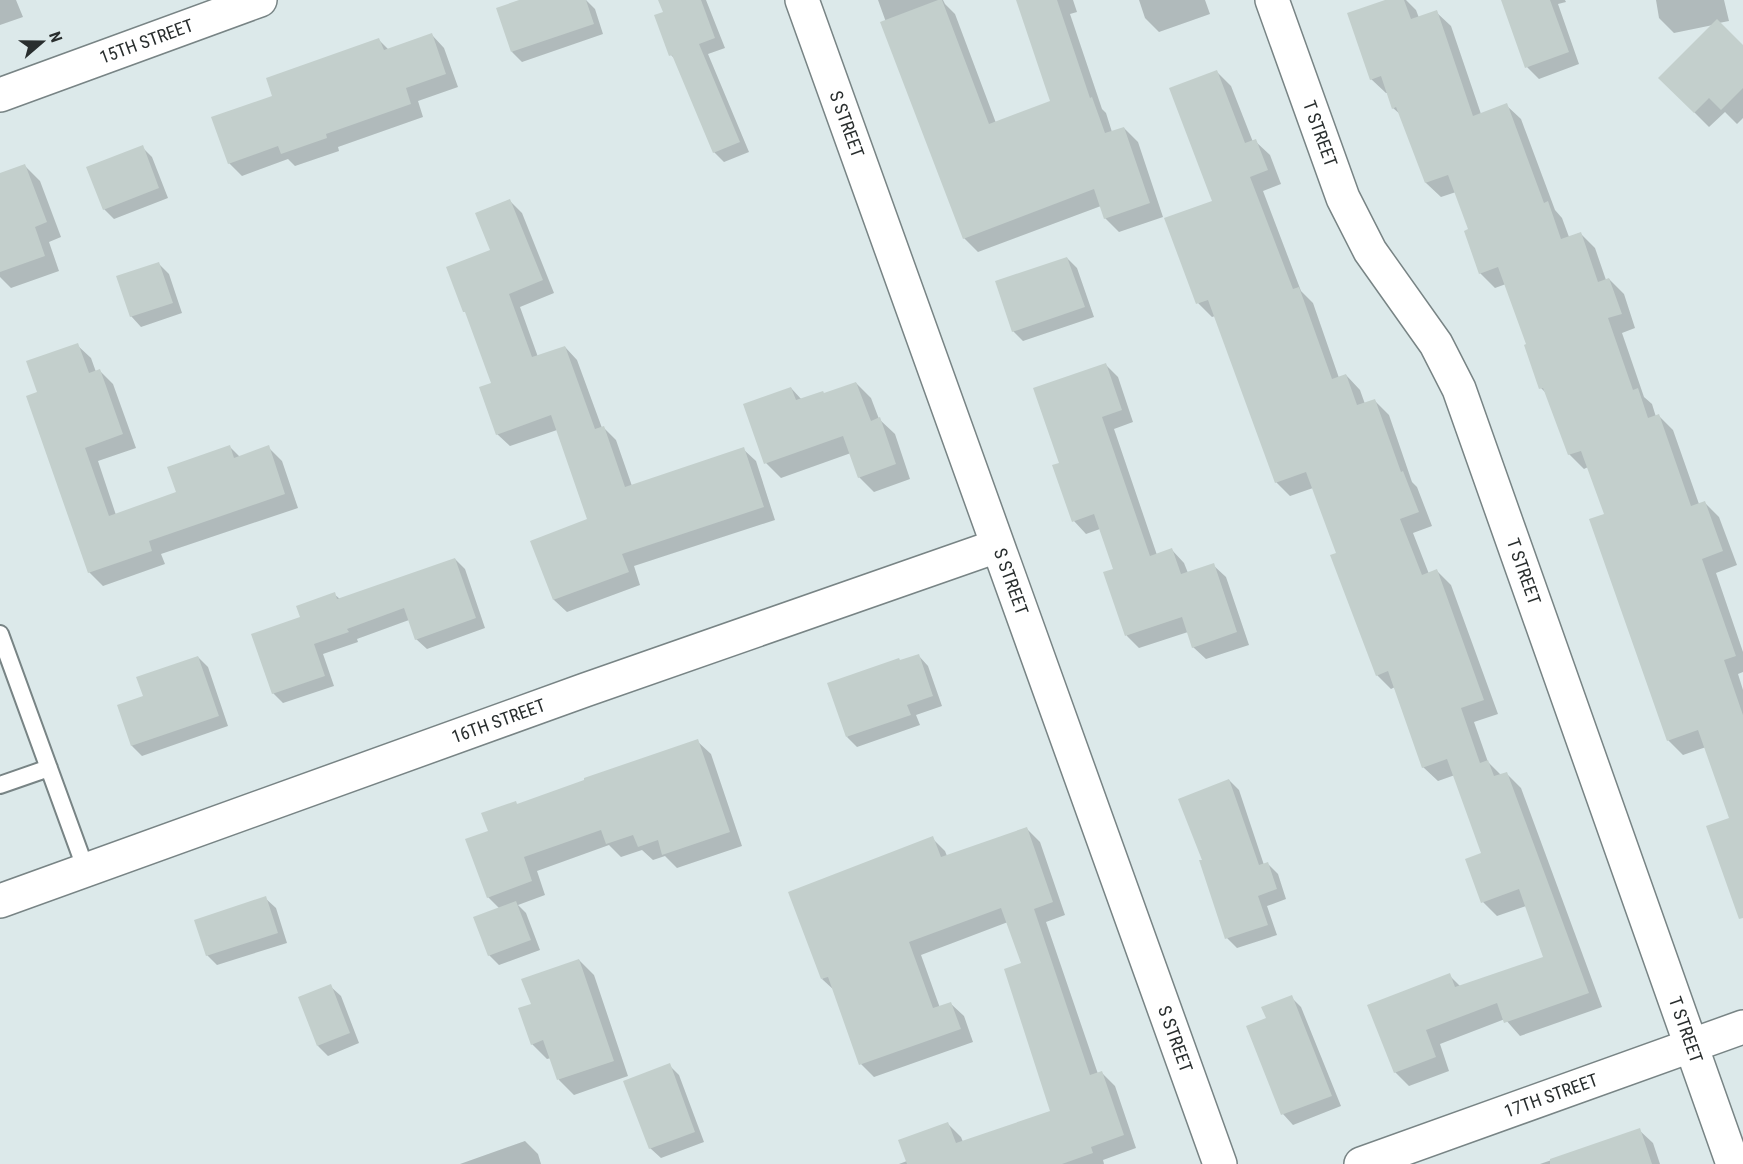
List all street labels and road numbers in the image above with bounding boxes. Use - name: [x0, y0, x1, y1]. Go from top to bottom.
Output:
- street label: 15TH STREET: [97, 14, 196, 68]
- street label: S STREET: [826, 88, 869, 160]
- street label: T STREET: [1299, 98, 1342, 169]
- street label: T STREET: [1503, 535, 1545, 607]
- street label: S STREET: [990, 545, 1033, 618]
- street label: 16TH STREET: [449, 694, 548, 747]
- street label: T STREET: [1665, 994, 1707, 1066]
- street label: S STREET: [1154, 1003, 1197, 1075]
- street label: 17TH STREET: [1501, 1069, 1601, 1122]

